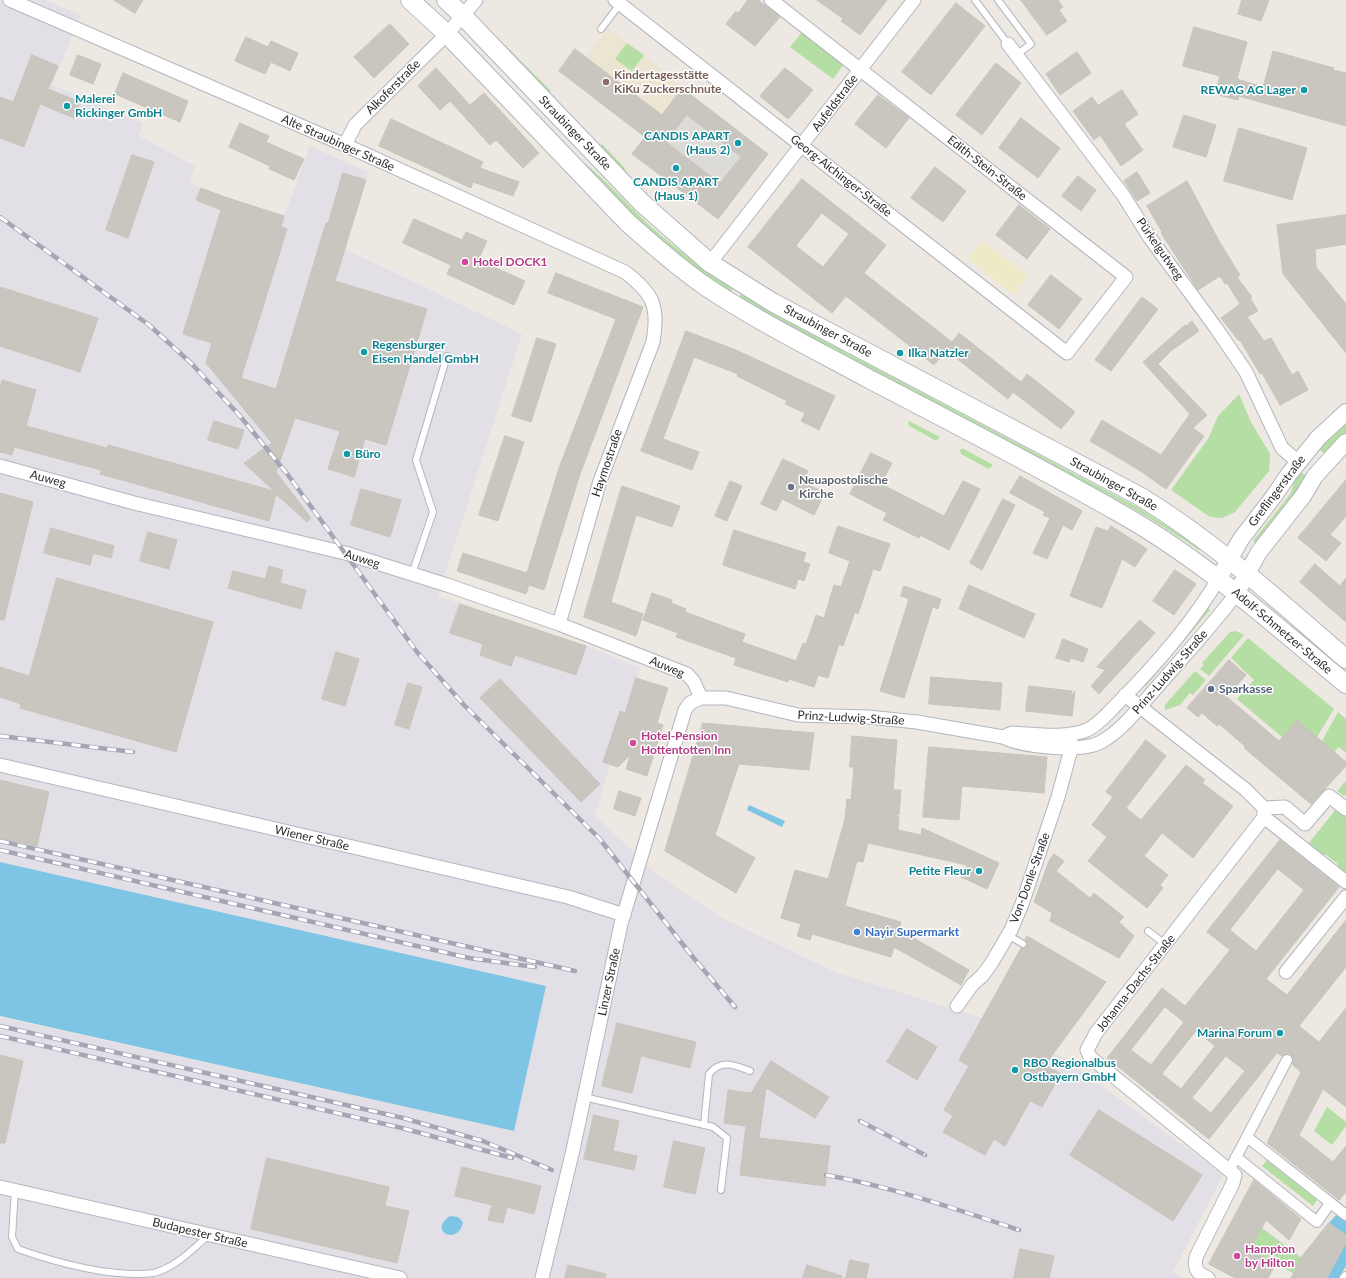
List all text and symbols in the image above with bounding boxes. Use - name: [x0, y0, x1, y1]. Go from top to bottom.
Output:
- street label: Alkoferstraße: [363, 57, 423, 117]
- place label: Kindertagesstätte KiKu Zuckerschnute: [614, 68, 722, 96]
- street label: Aufeldstraße: [809, 72, 861, 134]
- marker: Kindertagesstätte KiKu Zuckerschnute: [601, 77, 611, 87]
- place label: REWAG AG Lager: [1200, 83, 1296, 97]
- marker: REWAG AG Lager: [1299, 85, 1309, 95]
- place label: Malerei Rickinger GmbH: [75, 92, 162, 120]
- street label: Straubinger Straße: [536, 93, 614, 173]
- marker: Malerei Rickinger GmbH: [62, 101, 72, 111]
- street label: Alte Straubinger Straße: [279, 112, 397, 174]
- place label: CANDIS APART (Haus 2): [644, 129, 730, 157]
- street label: Georg-Aichinger-Straße: [787, 132, 895, 220]
- street label: Edith-Stein-Straße: [944, 133, 1030, 203]
- marker: CANDIS APART (Haus 2): [733, 138, 743, 148]
- marker: CANDIS APART (Haus 1): [671, 163, 681, 173]
- place label: CANDIS APART (Haus 1): [633, 175, 719, 203]
- street label: Pürkelgutweg: [1133, 215, 1187, 283]
- place label: Hotel DOCK1: [473, 255, 548, 269]
- marker: Hotel DOCK1: [460, 257, 470, 267]
- street label: Straubinger Straße: [781, 302, 875, 360]
- place label: Regensburger Eisen Handel GmbH: [372, 338, 479, 366]
- place label: Ilka Natzler: [908, 346, 969, 360]
- marker: Regensburger Eisen Handel GmbH: [359, 347, 369, 357]
- marker: Ilka Natzler: [895, 348, 905, 358]
- street label: Haymostraße: [589, 427, 625, 499]
- place label: Büro: [355, 447, 381, 461]
- marker: Büro: [342, 449, 352, 459]
- street label: Greflingerstraße: [1246, 453, 1308, 529]
- street label: Straubinger Straße: [1068, 454, 1160, 514]
- street label: Auweg: [28, 467, 68, 491]
- place label: Neuapostolische Kirche: [799, 473, 888, 501]
- marker: Neuapostolische Kirche: [786, 482, 796, 492]
- street label: Auweg: [342, 547, 382, 571]
- street label: Adolf-Schmetzer-Straße: [1229, 585, 1335, 677]
- street label: Prinz-Ludwig-Straße: [1129, 627, 1211, 717]
- street label: Auweg: [647, 653, 687, 681]
- place label: Sparkasse: [1219, 682, 1272, 696]
- marker: Sparkasse: [1206, 684, 1216, 694]
- street label: Prinz-Ludwig-Straße: [797, 708, 905, 728]
- place label: Hotel-Pension Hottentotten Inn: [641, 729, 731, 757]
- marker: Hotel-Pension Hottentotten Inn: [628, 738, 638, 748]
- street label: Wiener Straße: [273, 822, 351, 854]
- street label: Von-Donle-Straße: [1007, 831, 1053, 925]
- place label: Petite Fleur: [909, 864, 971, 878]
- marker: Petite Fleur: [974, 866, 984, 876]
- place label: Nayir Supermarkt: [865, 925, 959, 939]
- marker: Nayir Supermarkt: [852, 927, 862, 937]
- street label: Johanna-Dachs-Straße: [1094, 932, 1178, 1034]
- street label: Linzer Straße: [595, 947, 623, 1017]
- place label: Marina Forum: [1197, 1026, 1272, 1040]
- marker: Marina Forum: [1275, 1028, 1285, 1038]
- place label: RBO Regionalbus Ostbayern GmbH: [1023, 1056, 1116, 1084]
- marker: RBO Regionalbus Ostbayern GmbH: [1010, 1065, 1020, 1075]
- street label: Budapester Straße: [151, 1215, 249, 1251]
- place label: Hampton by Hilton: [1245, 1242, 1295, 1270]
- marker: Hampton by Hilton: [1232, 1251, 1242, 1261]

